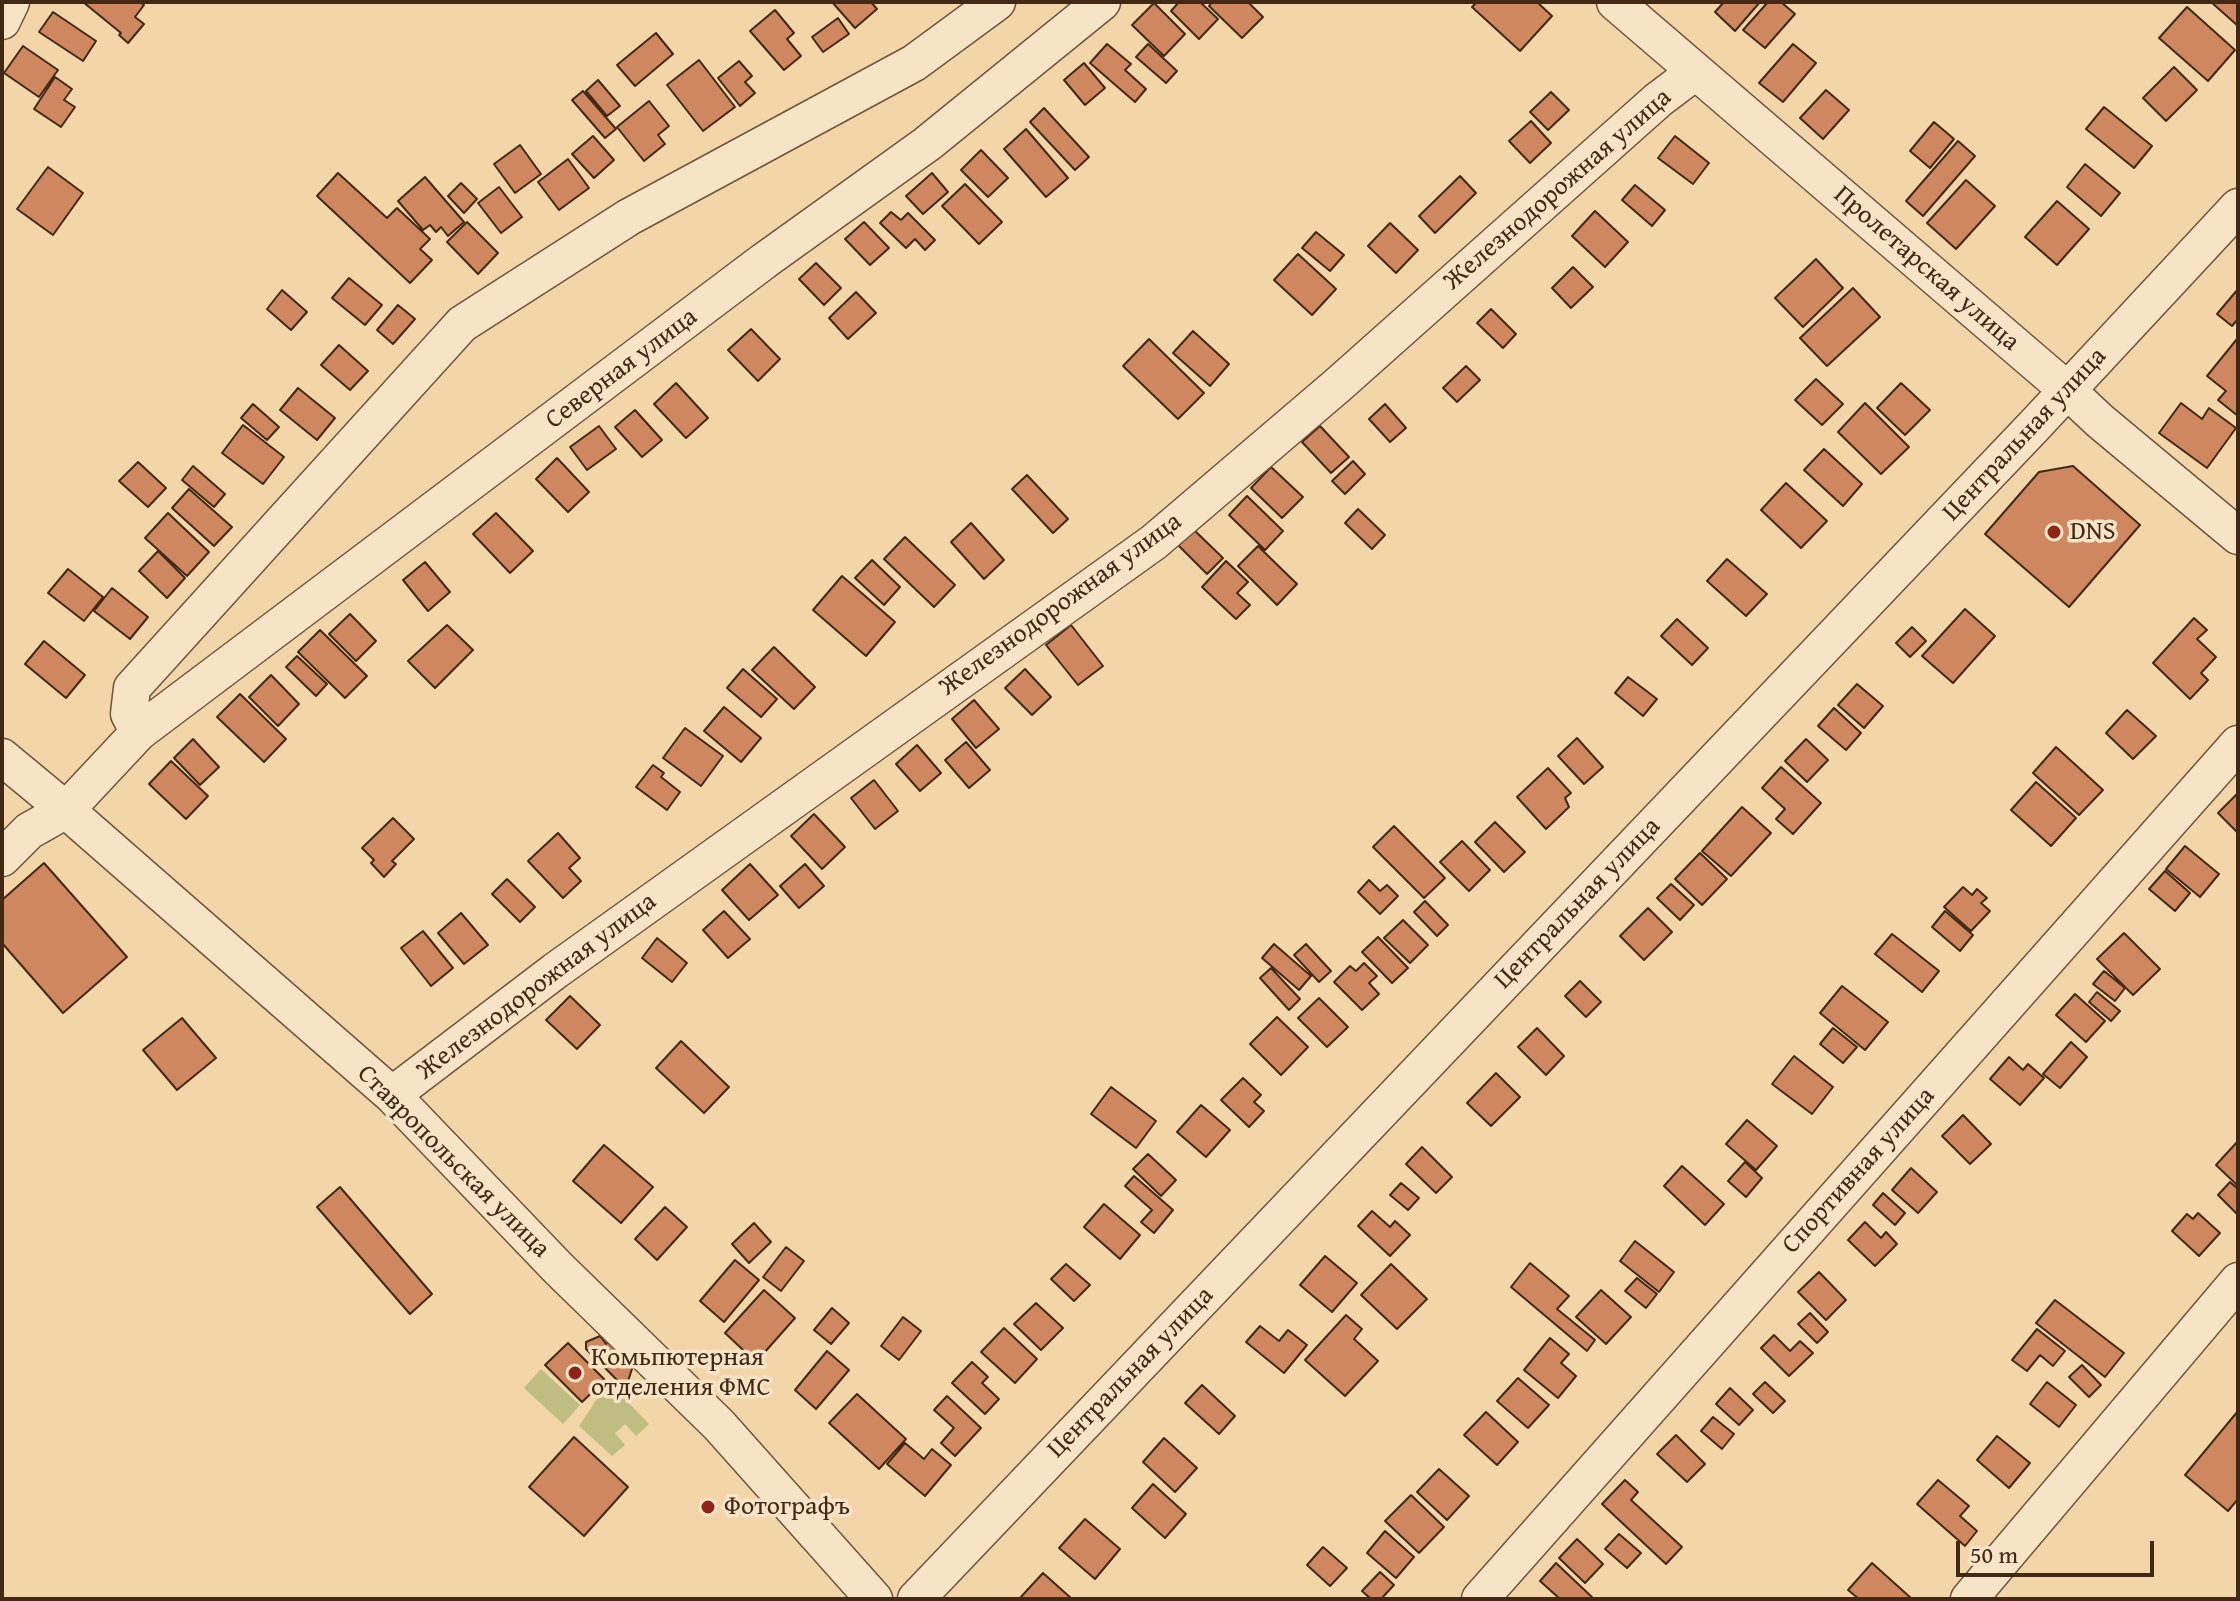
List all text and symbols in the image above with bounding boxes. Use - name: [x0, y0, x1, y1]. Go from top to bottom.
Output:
- street label: Железнодорожная улица: [1438, 83, 1678, 297]
- street label: Пролетарская улица: [1827, 180, 2025, 358]
- street label: Северная улица: [540, 302, 704, 436]
- street label: Центральная улица: [1936, 342, 2114, 528]
- street label: Железнодорожная улица: [934, 507, 1188, 703]
- place label: DNS: [2070, 516, 2115, 548]
- marker: DNS: [2045, 523, 2063, 541]
- street label: Центральная улица: [1488, 812, 1668, 996]
- street label: Железнодорожная улица: [411, 887, 663, 1087]
- street label: Ставропольская улица: [350, 1059, 556, 1265]
- street label: Спортивная улица: [1776, 1081, 1942, 1261]
- street label: Центральная улица: [1041, 1281, 1221, 1465]
- place label: Комьпютерная отделения ФМС: [591, 1342, 771, 1404]
- marker: Комьпютерная отделения ФМС: [566, 1364, 584, 1382]
- place label: Фотографъ: [724, 1491, 850, 1523]
- marker: Фотографъ: [699, 1498, 717, 1516]
- scale bar: [1960, 1525, 2158, 1575]
- text: 50 m: [1970, 1537, 2018, 1572]

